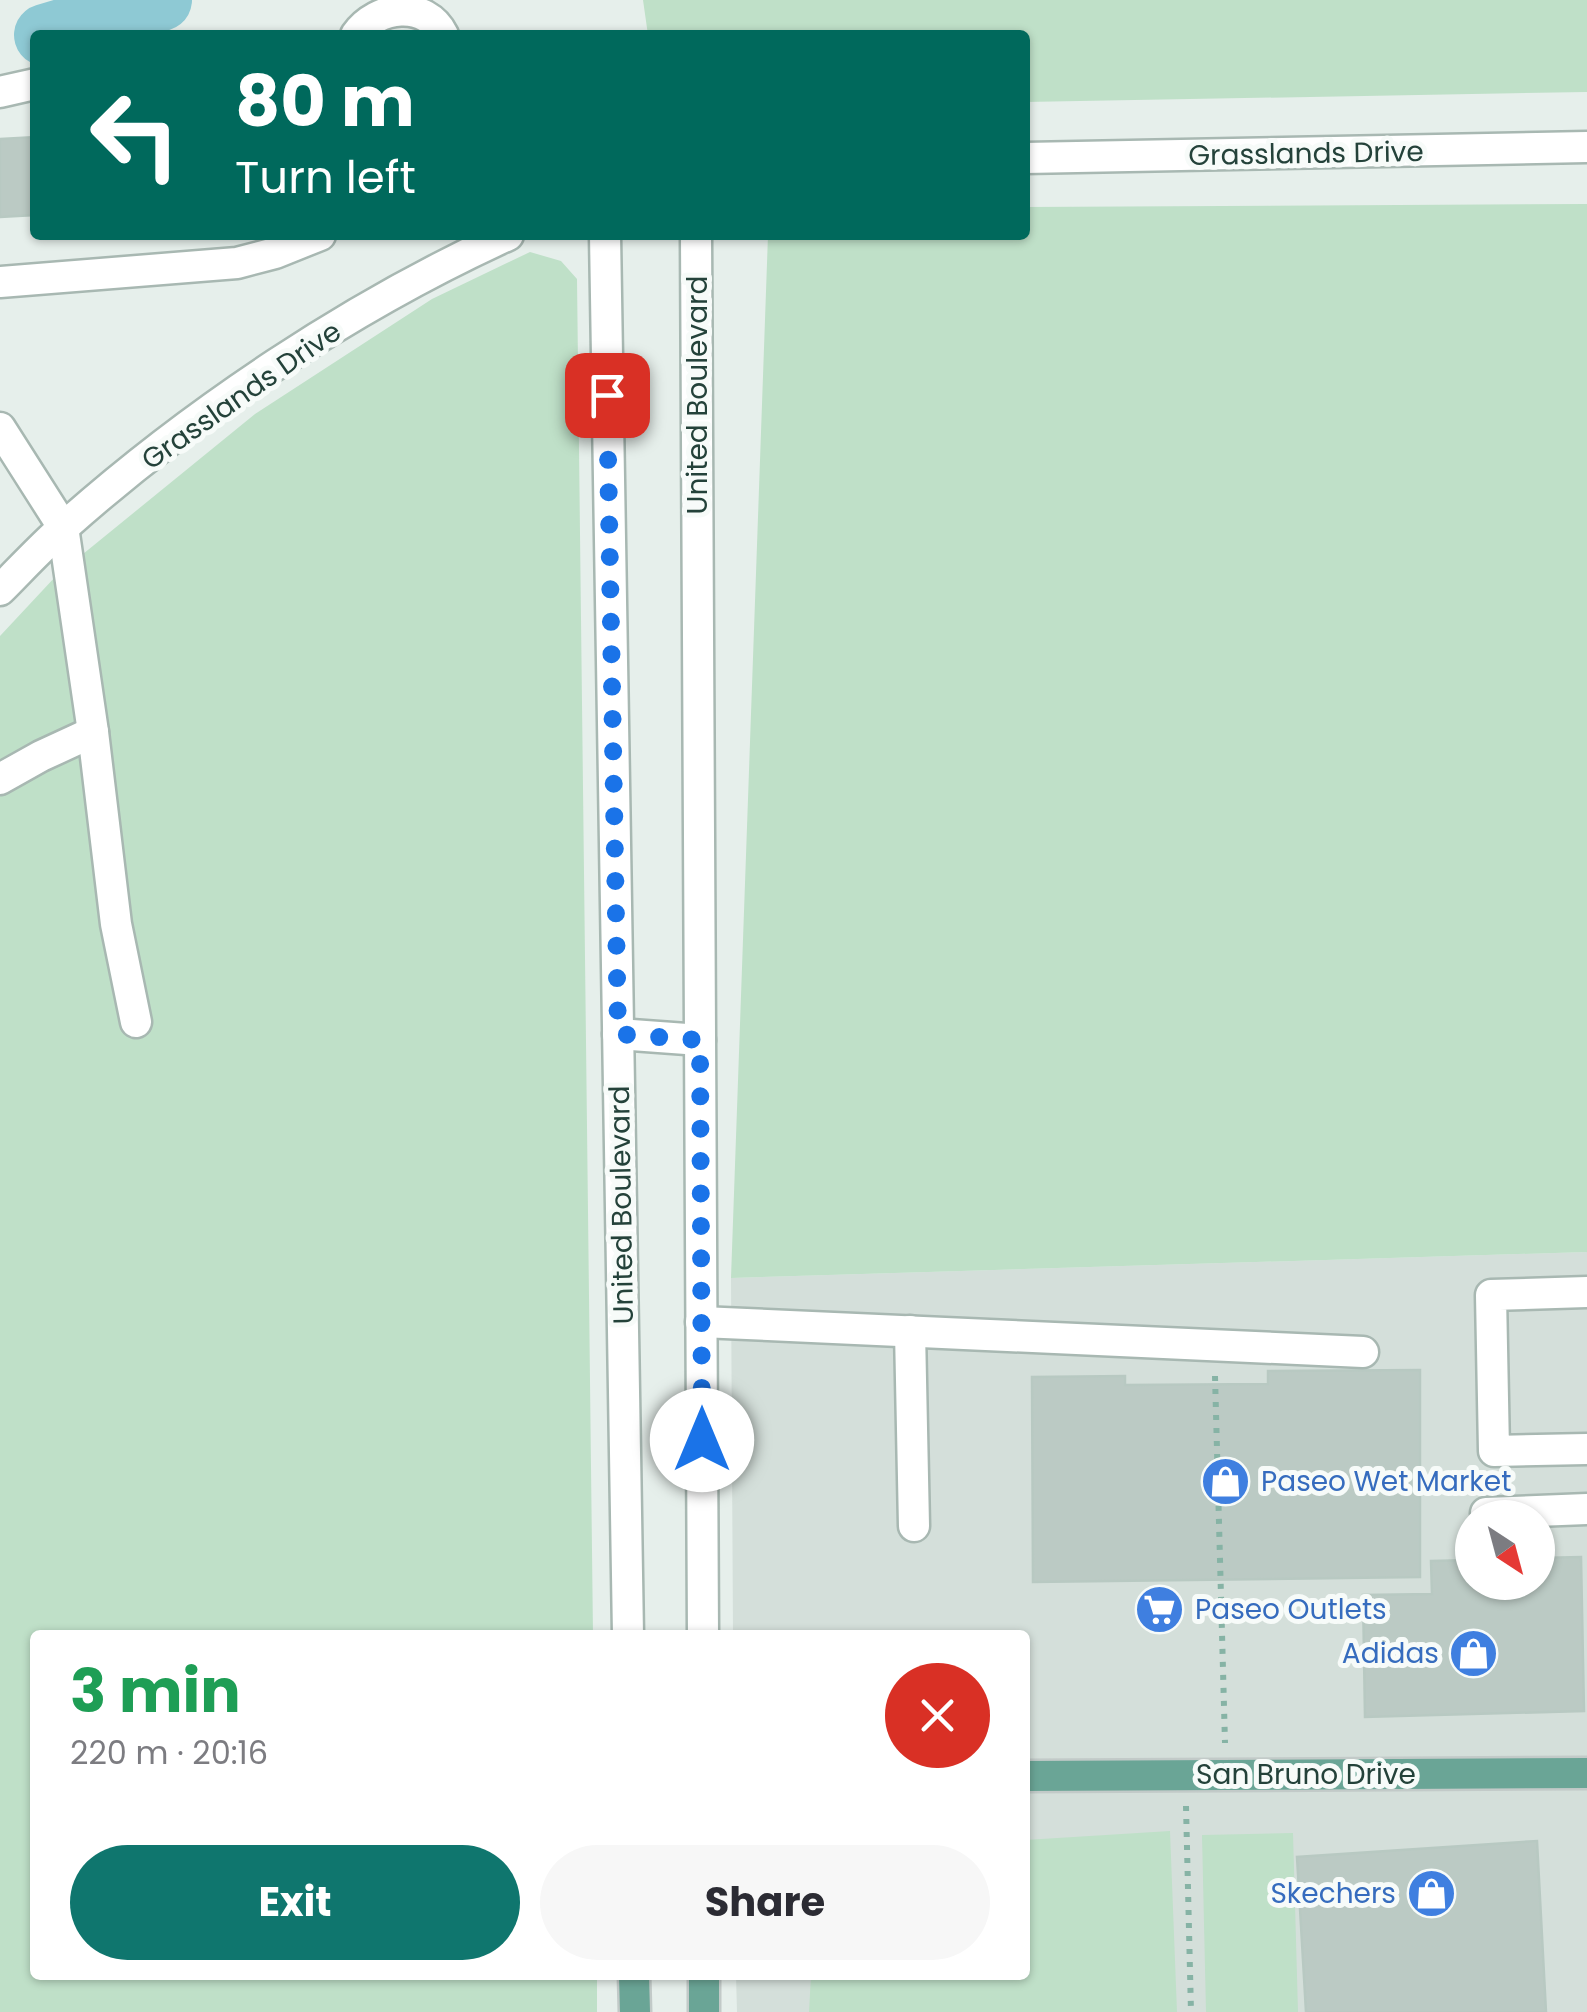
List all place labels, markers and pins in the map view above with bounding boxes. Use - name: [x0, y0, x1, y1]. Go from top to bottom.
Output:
- pin: [565, 353, 650, 438]
- shop icon: Paseo Wet Market: [1200, 1455, 1252, 1507]
- place label: Paseo Wet Market: [1261, 1462, 1511, 1501]
- supermarket icon: Paseo Outlets: [1134, 1583, 1186, 1635]
- place label: Paseo Outlets: [1195, 1590, 1387, 1629]
- shop icon: Adidas: [1448, 1627, 1500, 1679]
- place label: Adidas: [1342, 1634, 1439, 1673]
- shop icon: Skechers: [1405, 1867, 1457, 1919]
- place label: Skechers: [1270, 1874, 1396, 1913]

